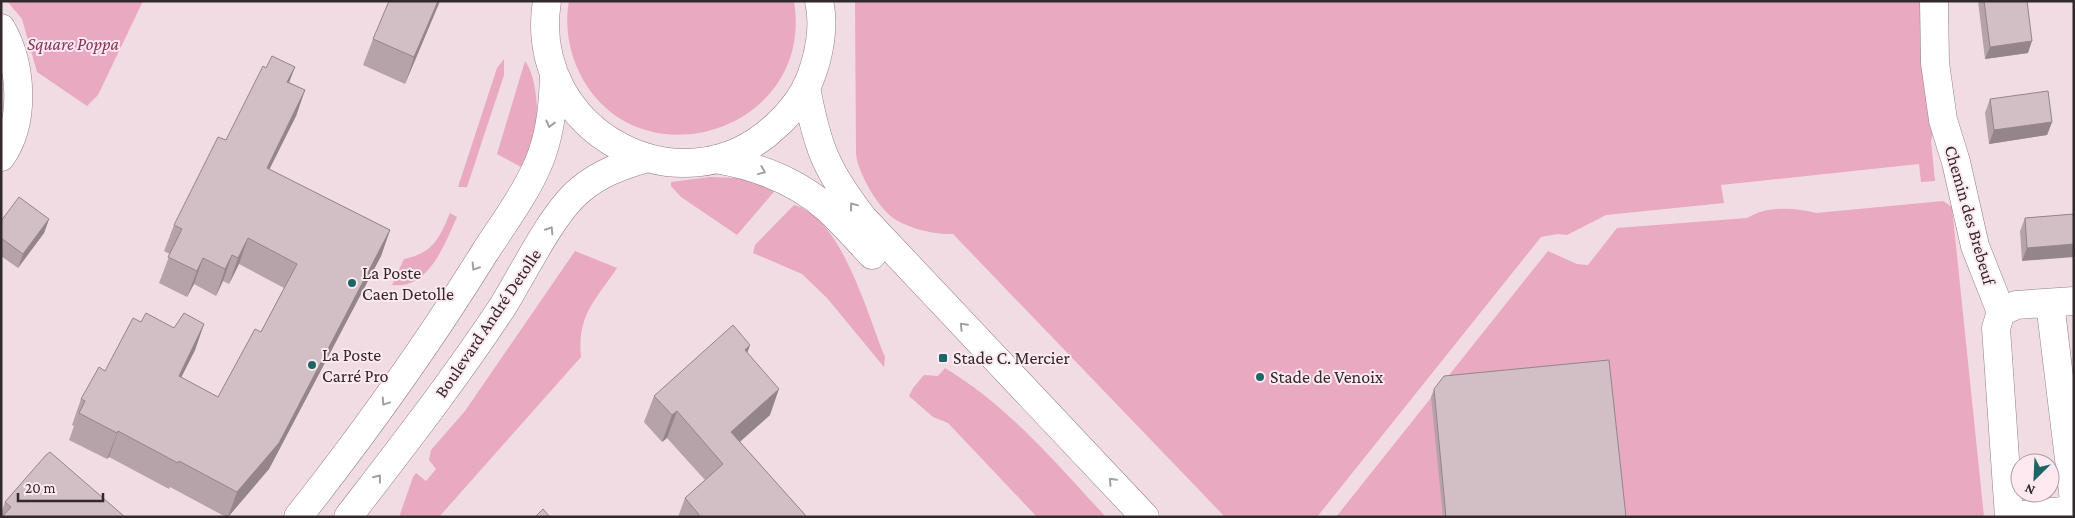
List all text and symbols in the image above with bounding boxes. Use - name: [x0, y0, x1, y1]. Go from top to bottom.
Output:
- park label: Square Poppa: [27, 34, 120, 54]
- one-way arrow: [545, 120, 556, 129]
- street label: Chemin des Brebeuf: [1941, 143, 2000, 289]
- one-way arrow: [757, 165, 766, 175]
- one-way arrow: [851, 203, 859, 212]
- one-way arrow: [543, 226, 553, 235]
- street label: Boulevard André Detolle: [431, 245, 545, 401]
- one-way arrow: [472, 262, 482, 271]
- place label: La Poste Caen Detolle: [362, 263, 454, 304]
- marker: La Poste Caen Detolle: [346, 277, 358, 289]
- one-way arrow: [960, 322, 969, 331]
- place label: La Poste Carré Pro: [322, 345, 389, 386]
- place label: Stade C. Mercier: [953, 348, 1070, 368]
- marker: Stade C. Mercier: [937, 352, 949, 364]
- marker: La Poste Carré Pro: [306, 359, 318, 371]
- place label: Stade de Venoix: [1270, 367, 1384, 387]
- marker: Stade de Venoix: [1254, 371, 1266, 383]
- one-way arrow: [382, 397, 391, 406]
- north arrow: [2010, 453, 2060, 503]
- scale bar: [18, 470, 102, 502]
- one-way arrow: [372, 475, 380, 484]
- one-way arrow: [1109, 478, 1118, 487]
- text: 20 m: [25, 480, 56, 496]
- text: N: [2022, 480, 2037, 499]

